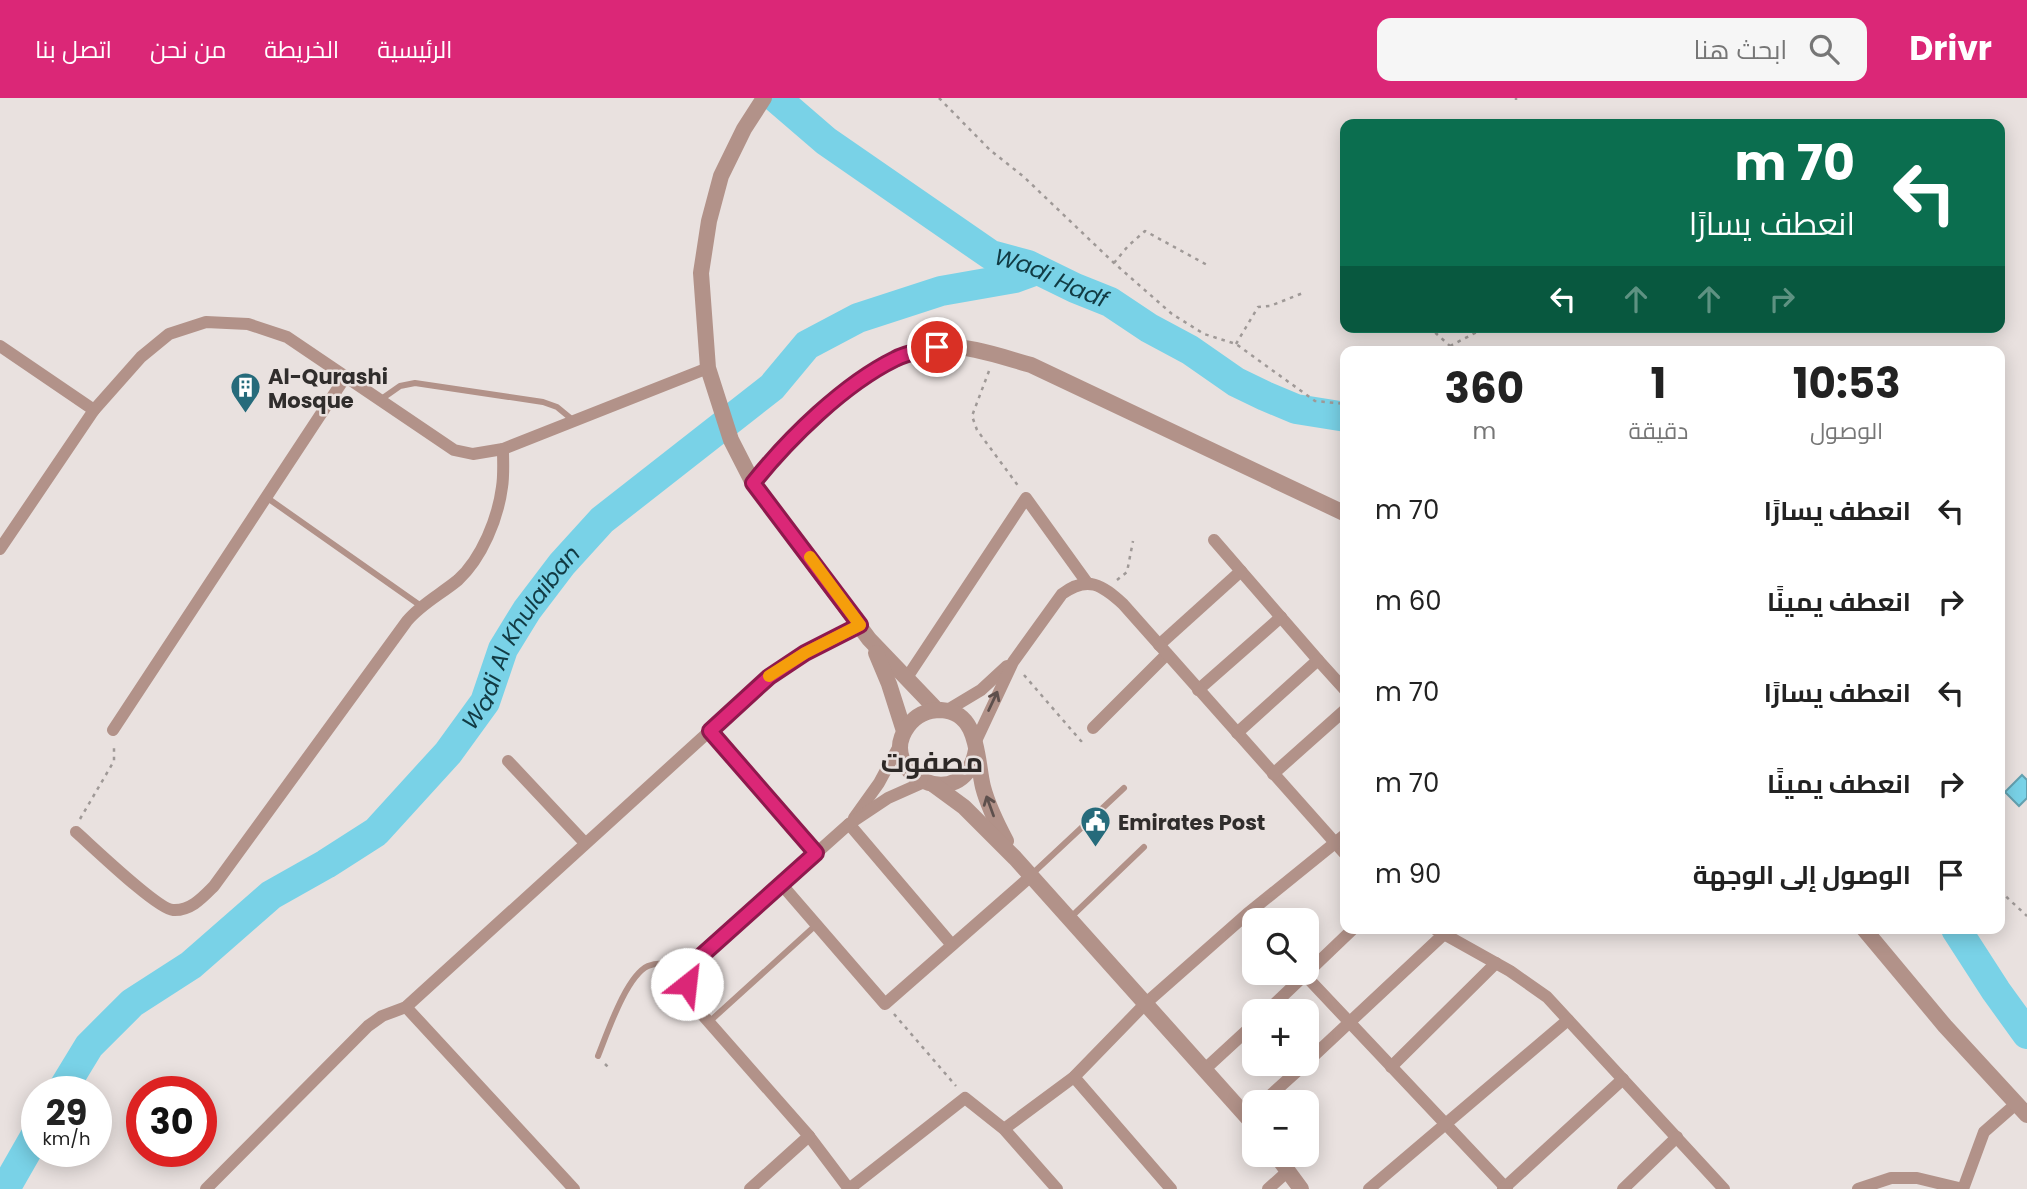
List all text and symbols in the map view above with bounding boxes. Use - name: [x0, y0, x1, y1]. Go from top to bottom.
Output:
- search box: [1377, 18, 1867, 81]
- text: Drivr: [1909, 25, 1992, 72]
- icon: search: [1805, 30, 1843, 68]
- text: ابحث هنا: [1694, 32, 1787, 68]
- text: اتصل بنا: [35, 33, 112, 66]
- text: من نحن: [150, 33, 226, 66]
- text: الخريطة: [264, 33, 339, 66]
- text: الرئيسية: [377, 33, 453, 66]
- text: 70 m: [1735, 129, 1855, 197]
- icon: left: [1879, 147, 1970, 238]
- text: انعطف يسارًا: [1689, 201, 1855, 246]
- water label: Wadi Hadf: [991, 241, 1114, 316]
- icon: left: [1544, 280, 1582, 318]
- icon: ahead: [1617, 280, 1655, 318]
- icon: ahead: [1690, 280, 1728, 318]
- icon: right: [1763, 280, 1801, 318]
- pin: [907, 317, 967, 377]
- icon: arrive: [918, 328, 956, 366]
- text: 1: [1650, 354, 1666, 413]
- text: 10:53: [1793, 354, 1901, 413]
- text: 360: [1444, 359, 1524, 418]
- place label: Al-Qurashi Mosque: [268, 362, 388, 415]
- building icon: Al-Qurashi Mosque: [228, 371, 262, 415]
- text: m: [1472, 415, 1496, 447]
- text: دقيقة: [1628, 415, 1688, 447]
- text: الوصول: [1810, 415, 1883, 447]
- text: 70 m: [1375, 492, 1439, 528]
- icon: left: [1932, 492, 1970, 530]
- text: انعطف يسارًا: [1764, 493, 1911, 529]
- water label: Wadi Al Khulaiban: [454, 538, 587, 736]
- text: 60 m: [1375, 583, 1442, 619]
- icon: right: [1932, 583, 1970, 621]
- text: انعطف يمينًا: [1767, 584, 1911, 620]
- text: 70 m: [1375, 674, 1439, 710]
- icon: left: [1932, 674, 1970, 712]
- text: انعطف يسارًا: [1764, 675, 1911, 711]
- one-way arrow: [987, 691, 1000, 712]
- district label: مصفوت: [881, 743, 983, 782]
- text: 70 m: [1375, 765, 1439, 801]
- icon: right: [1932, 765, 1970, 803]
- text: انعطف يمينًا: [1767, 766, 1911, 802]
- one-way arrow: [983, 795, 995, 817]
- public building icon: Emirates Post: [1078, 805, 1112, 849]
- place label: Emirates Post: [1118, 808, 1265, 837]
- text: 90 m: [1375, 856, 1441, 892]
- icon: arrive: [1932, 856, 1970, 894]
- text: الوصول إلى الوجهة: [1693, 857, 1911, 893]
- map controls: [1242, 908, 1319, 1167]
- button: search: [1242, 908, 1319, 985]
- position arrow: [650, 947, 724, 1021]
- button: +: [1242, 999, 1319, 1076]
- speed limit sign: 30: [126, 1076, 217, 1167]
- text: 29: [46, 1088, 87, 1137]
- button: −: [1242, 1090, 1319, 1167]
- text: km/h: [43, 1126, 90, 1151]

